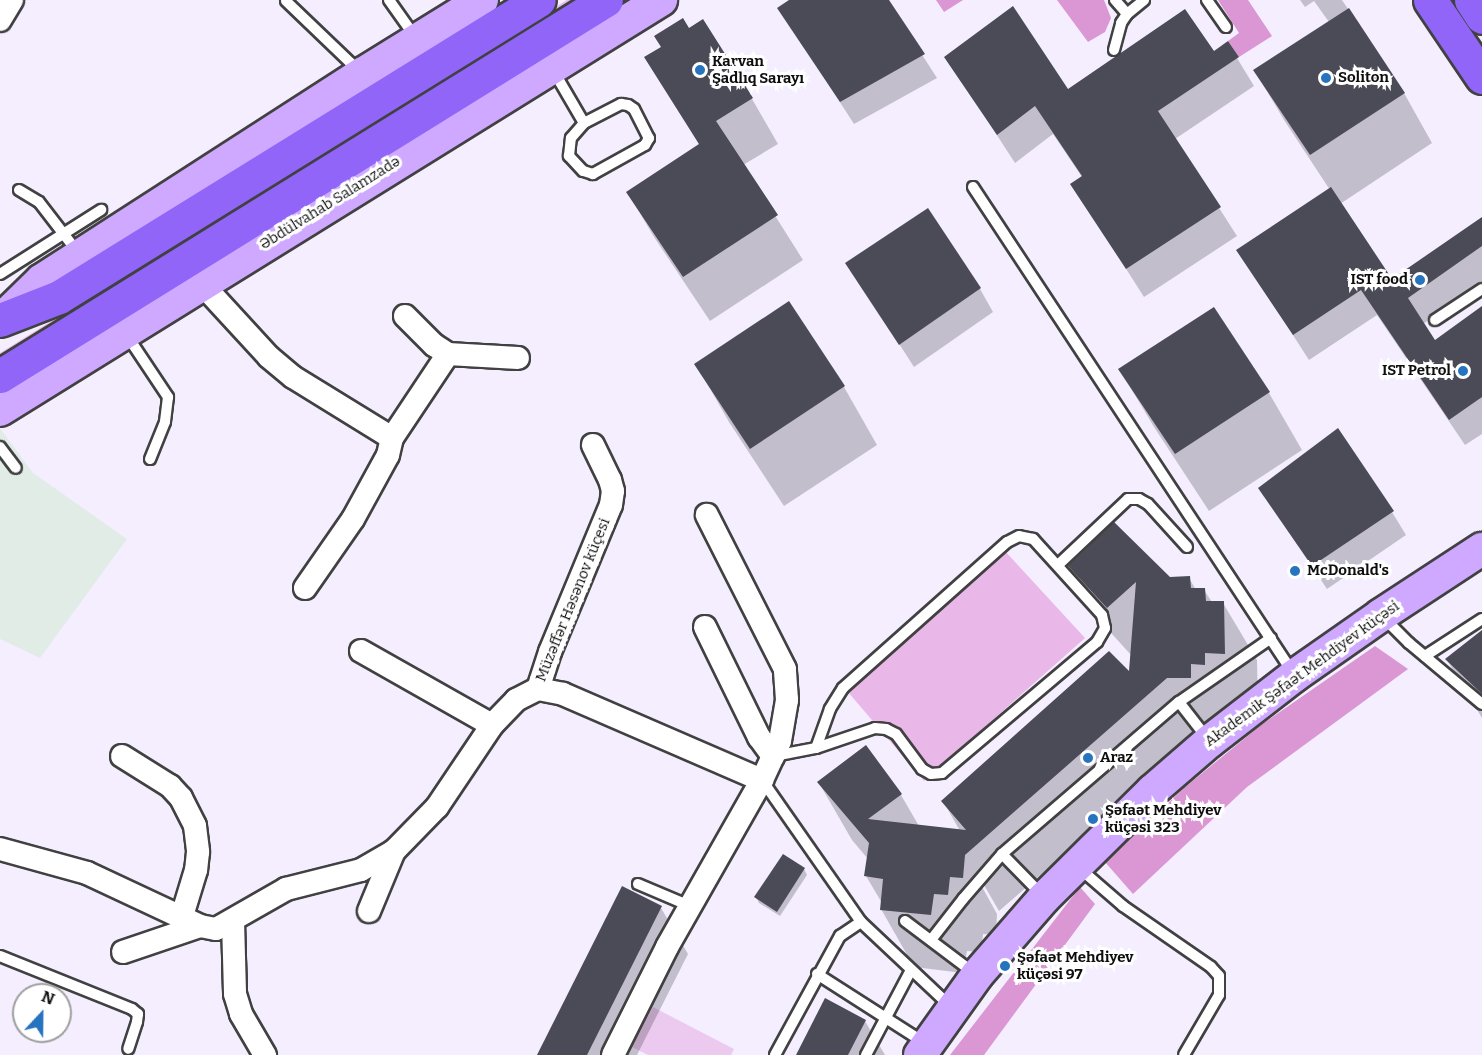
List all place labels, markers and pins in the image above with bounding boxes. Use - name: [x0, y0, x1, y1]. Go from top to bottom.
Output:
- place label: Karvan Şadlıq Sarayı: [712, 52, 804, 87]
- marker: Karvan Şadlıq Sarayı: [693, 63, 707, 77]
- place label: Soliton: [1338, 69, 1389, 87]
- marker: Soliton: [1319, 71, 1333, 85]
- place label: IST food: [1351, 271, 1408, 289]
- marker: IST food: [1413, 273, 1427, 287]
- place label: IST Petrol: [1382, 362, 1451, 380]
- marker: IST Petrol: [1456, 364, 1470, 378]
- place label: McDonald's: [1307, 562, 1389, 580]
- marker: McDonald's: [1288, 564, 1302, 578]
- place label: Araz: [1100, 749, 1133, 767]
- marker: Araz: [1081, 751, 1095, 765]
- place label: Şəfaət Mehdiyev küçəsi 323: [1105, 801, 1221, 836]
- marker: Şəfaət Mehdiyev küçəsi 323: [1086, 812, 1100, 826]
- place label: Şəfaət Mehdiyev küçəsi 97: [1017, 948, 1133, 983]
- marker: Şəfaət Mehdiyev küçəsi 97: [998, 959, 1012, 973]

